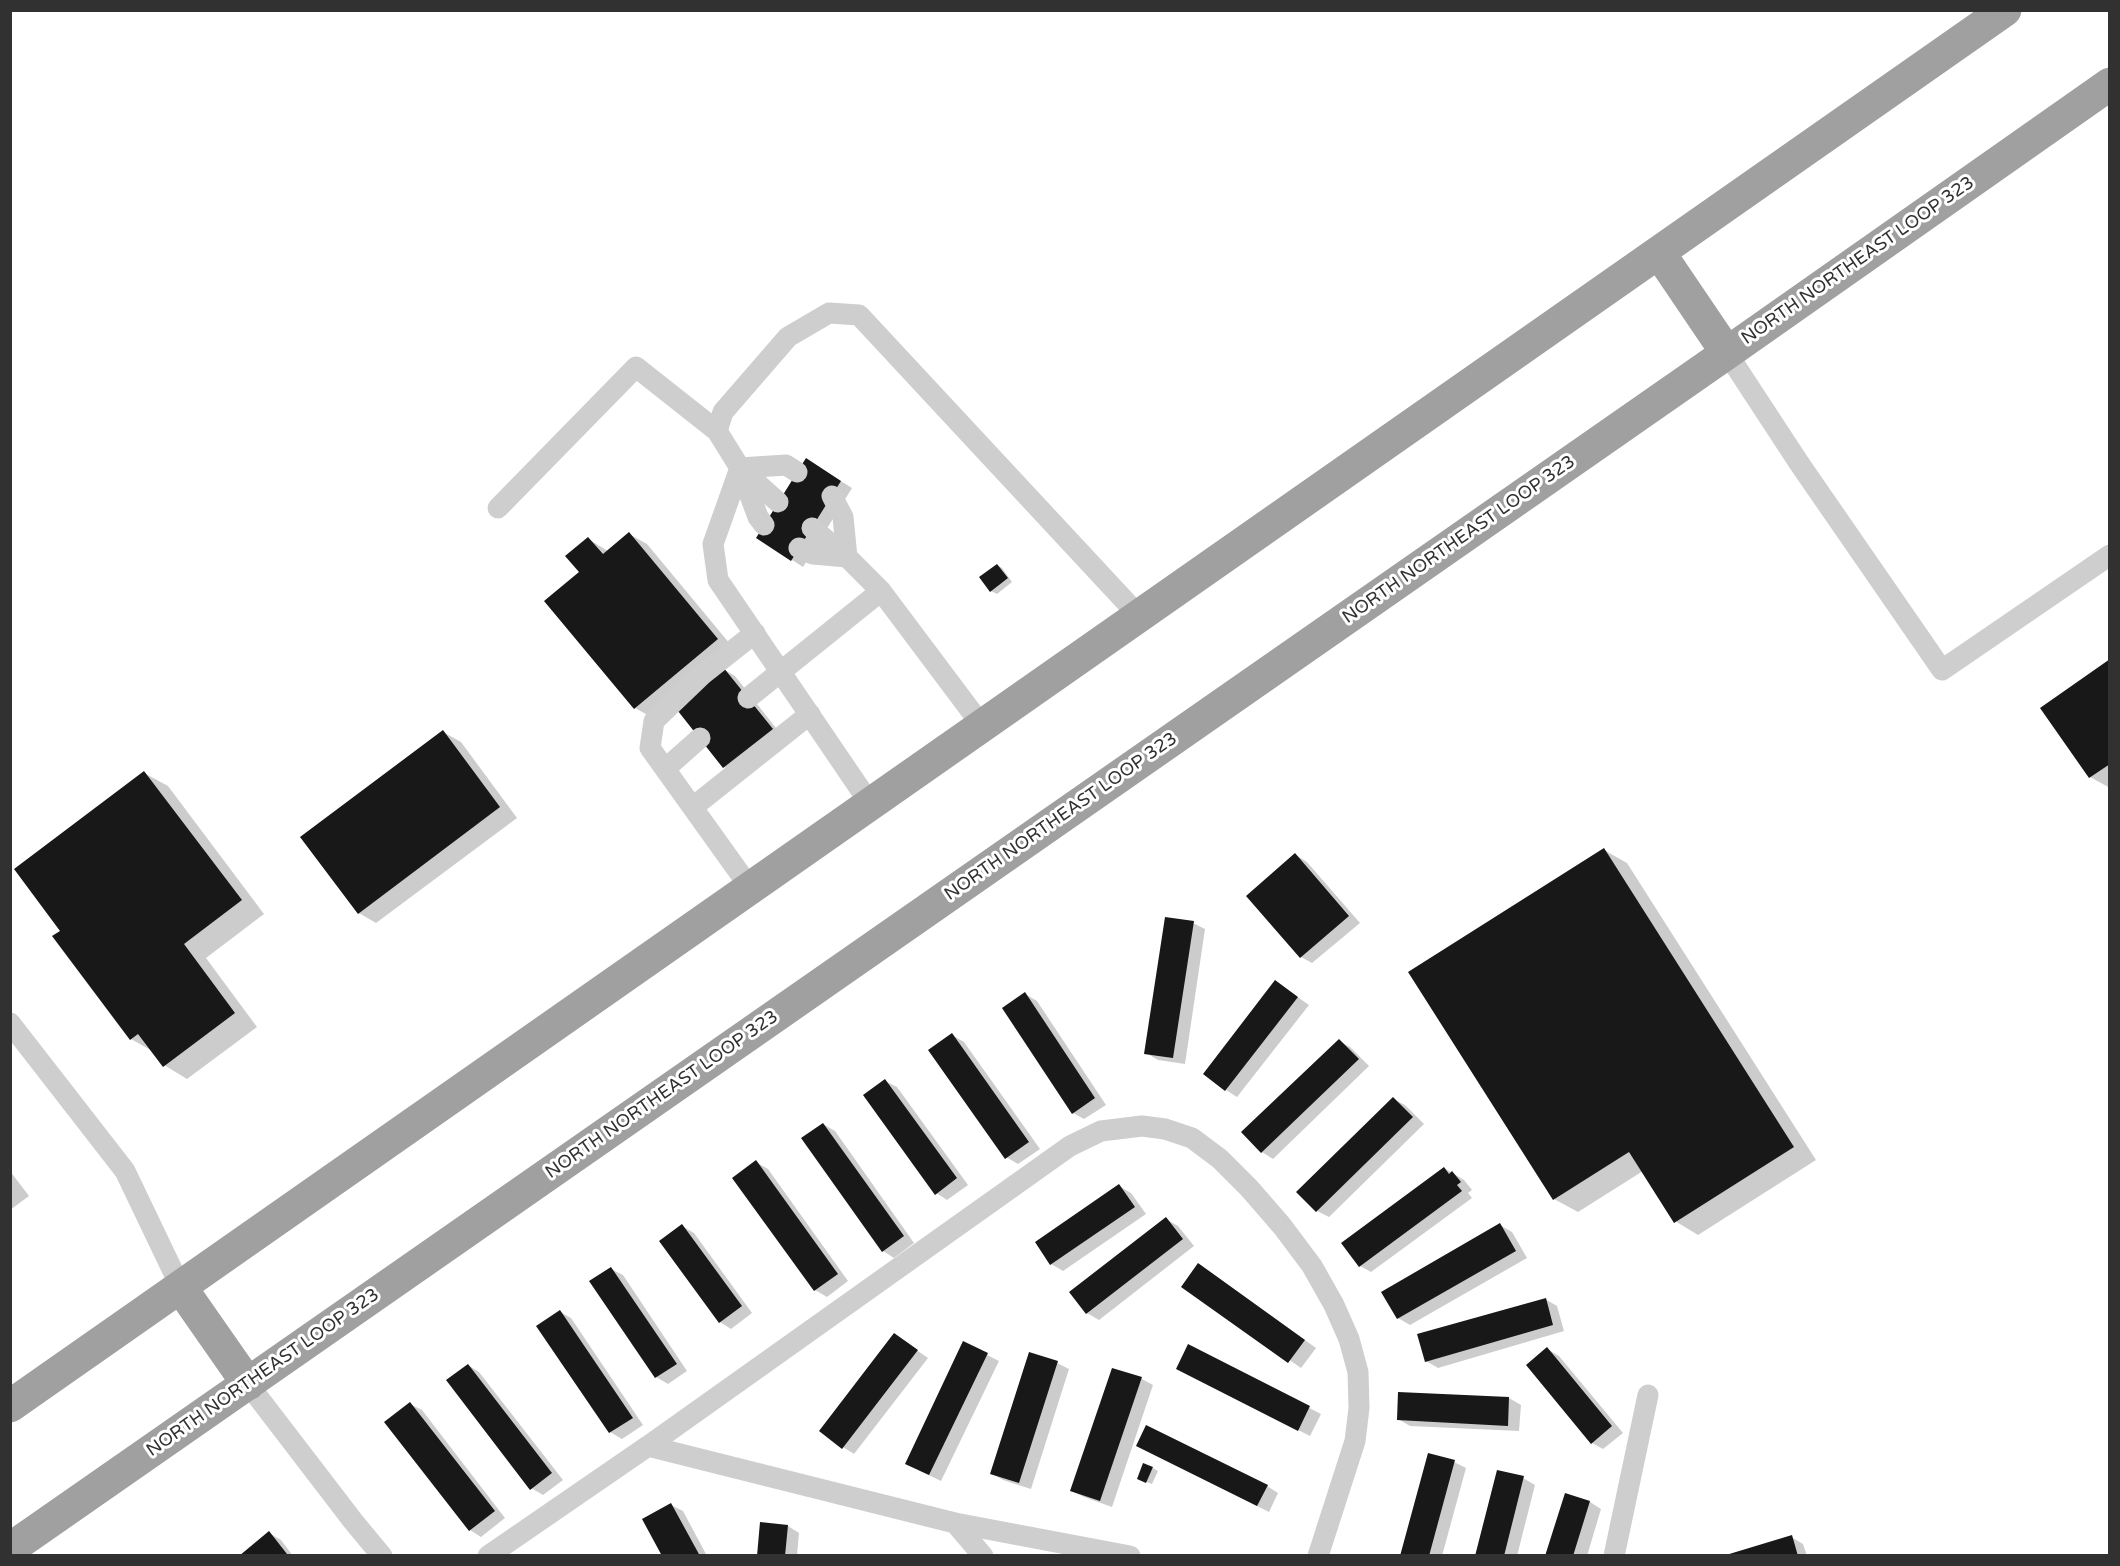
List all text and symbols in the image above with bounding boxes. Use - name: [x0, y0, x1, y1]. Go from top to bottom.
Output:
- street label: NORTH NORTHEAST LOOP 323: [1738, 172, 1978, 350]
- street label: NORTH NORTHEAST LOOP 323: [1339, 451, 1579, 629]
- street label: NORTH NORTHEAST LOOP 323: [941, 728, 1181, 906]
- street label: NORTH NORTHEAST LOOP 323: [542, 1006, 782, 1184]
- street label: NORTH NORTHEAST LOOP 323: [143, 1284, 383, 1462]

